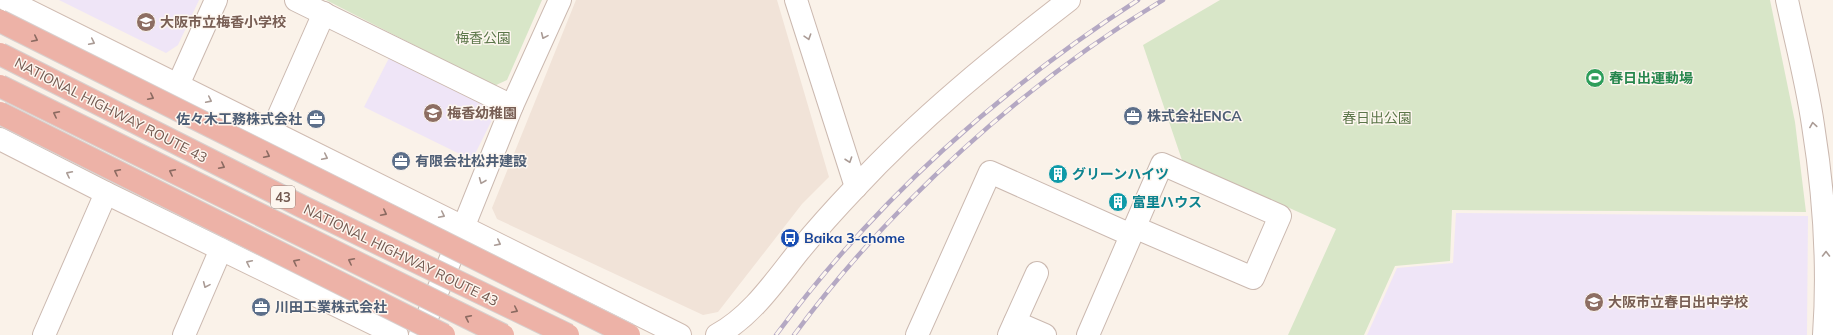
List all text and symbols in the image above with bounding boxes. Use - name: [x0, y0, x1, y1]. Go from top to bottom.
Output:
- school or university icon: 大阪市立梅香小学校: [135, 11, 157, 33]
- place label: 大阪市立梅香小学校: [160, 13, 286, 31]
- park label: 梅香公園: [455, 29, 511, 47]
- one-way arrow: [541, 31, 549, 39]
- one-way arrow: [803, 33, 812, 40]
- one-way arrow: [31, 34, 38, 42]
- one-way arrow: [88, 37, 95, 45]
- street label: NATIONAL HIGHWAY ROUTE 43: [12, 53, 210, 167]
- sports icon: 春日出運動場: [1584, 67, 1606, 89]
- place label: 春日出運動場: [1609, 69, 1693, 87]
- one-way arrow: [147, 92, 154, 100]
- one-way arrow: [204, 95, 212, 103]
- school or university icon: 梅香幼稚園: [422, 102, 444, 124]
- place label: 梅香幼稚園: [447, 104, 517, 122]
- office icon: 株式会社ENCA: [1122, 105, 1144, 127]
- place label: 株式会社ENCA: [1147, 107, 1242, 125]
- office icon: 佐々木工務株式会社: [305, 108, 327, 130]
- park label: 春日出公園: [1342, 109, 1412, 127]
- place label: 佐々木工務株式会社: [176, 110, 302, 128]
- one-way arrow: [53, 111, 60, 119]
- one-way arrow: [1809, 122, 1818, 128]
- one-way arrow: [263, 150, 271, 158]
- office icon: 有限会社松井建設: [390, 150, 412, 172]
- one-way arrow: [321, 152, 329, 160]
- place label: 有限会社松井建設: [415, 152, 527, 170]
- one-way arrow: [844, 157, 853, 164]
- one-way arrow: [218, 161, 225, 169]
- building icon: グリーンハイツ: [1047, 163, 1069, 185]
- place label: グリーンハイツ: [1072, 165, 1169, 183]
- one-way arrow: [114, 169, 121, 177]
- one-way arrow: [169, 169, 177, 177]
- one-way arrow: [66, 171, 74, 179]
- one-way arrow: [478, 177, 486, 184]
- road number: 43: [271, 186, 295, 208]
- building icon: 富里ハウス: [1107, 191, 1129, 213]
- place label: 富里ハウス: [1132, 193, 1202, 211]
- street label: NATIONAL HIGHWAY ROUTE 43: [301, 200, 501, 310]
- one-way arrow: [379, 208, 387, 216]
- one-way arrow: [437, 210, 445, 218]
- bus stop icon: Baika 3-chome: [779, 227, 801, 249]
- place label: Baika 3-chome: [804, 229, 905, 247]
- one-way arrow: [494, 238, 501, 246]
- one-way arrow: [1822, 251, 1830, 257]
- one-way arrow: [348, 258, 356, 266]
- one-way arrow: [293, 259, 300, 267]
- one-way arrow: [245, 260, 253, 268]
- one-way arrow: [203, 281, 211, 289]
- school or university icon: 大阪市立春日出中学校: [1583, 291, 1605, 313]
- place label: 大阪市立春日出中学校: [1608, 293, 1748, 311]
- office icon: 川田工業株式会社: [250, 296, 272, 318]
- place label: 川田工業株式会社: [275, 298, 387, 316]
- one-way arrow: [511, 305, 518, 313]
- one-way arrow: [465, 315, 473, 323]

